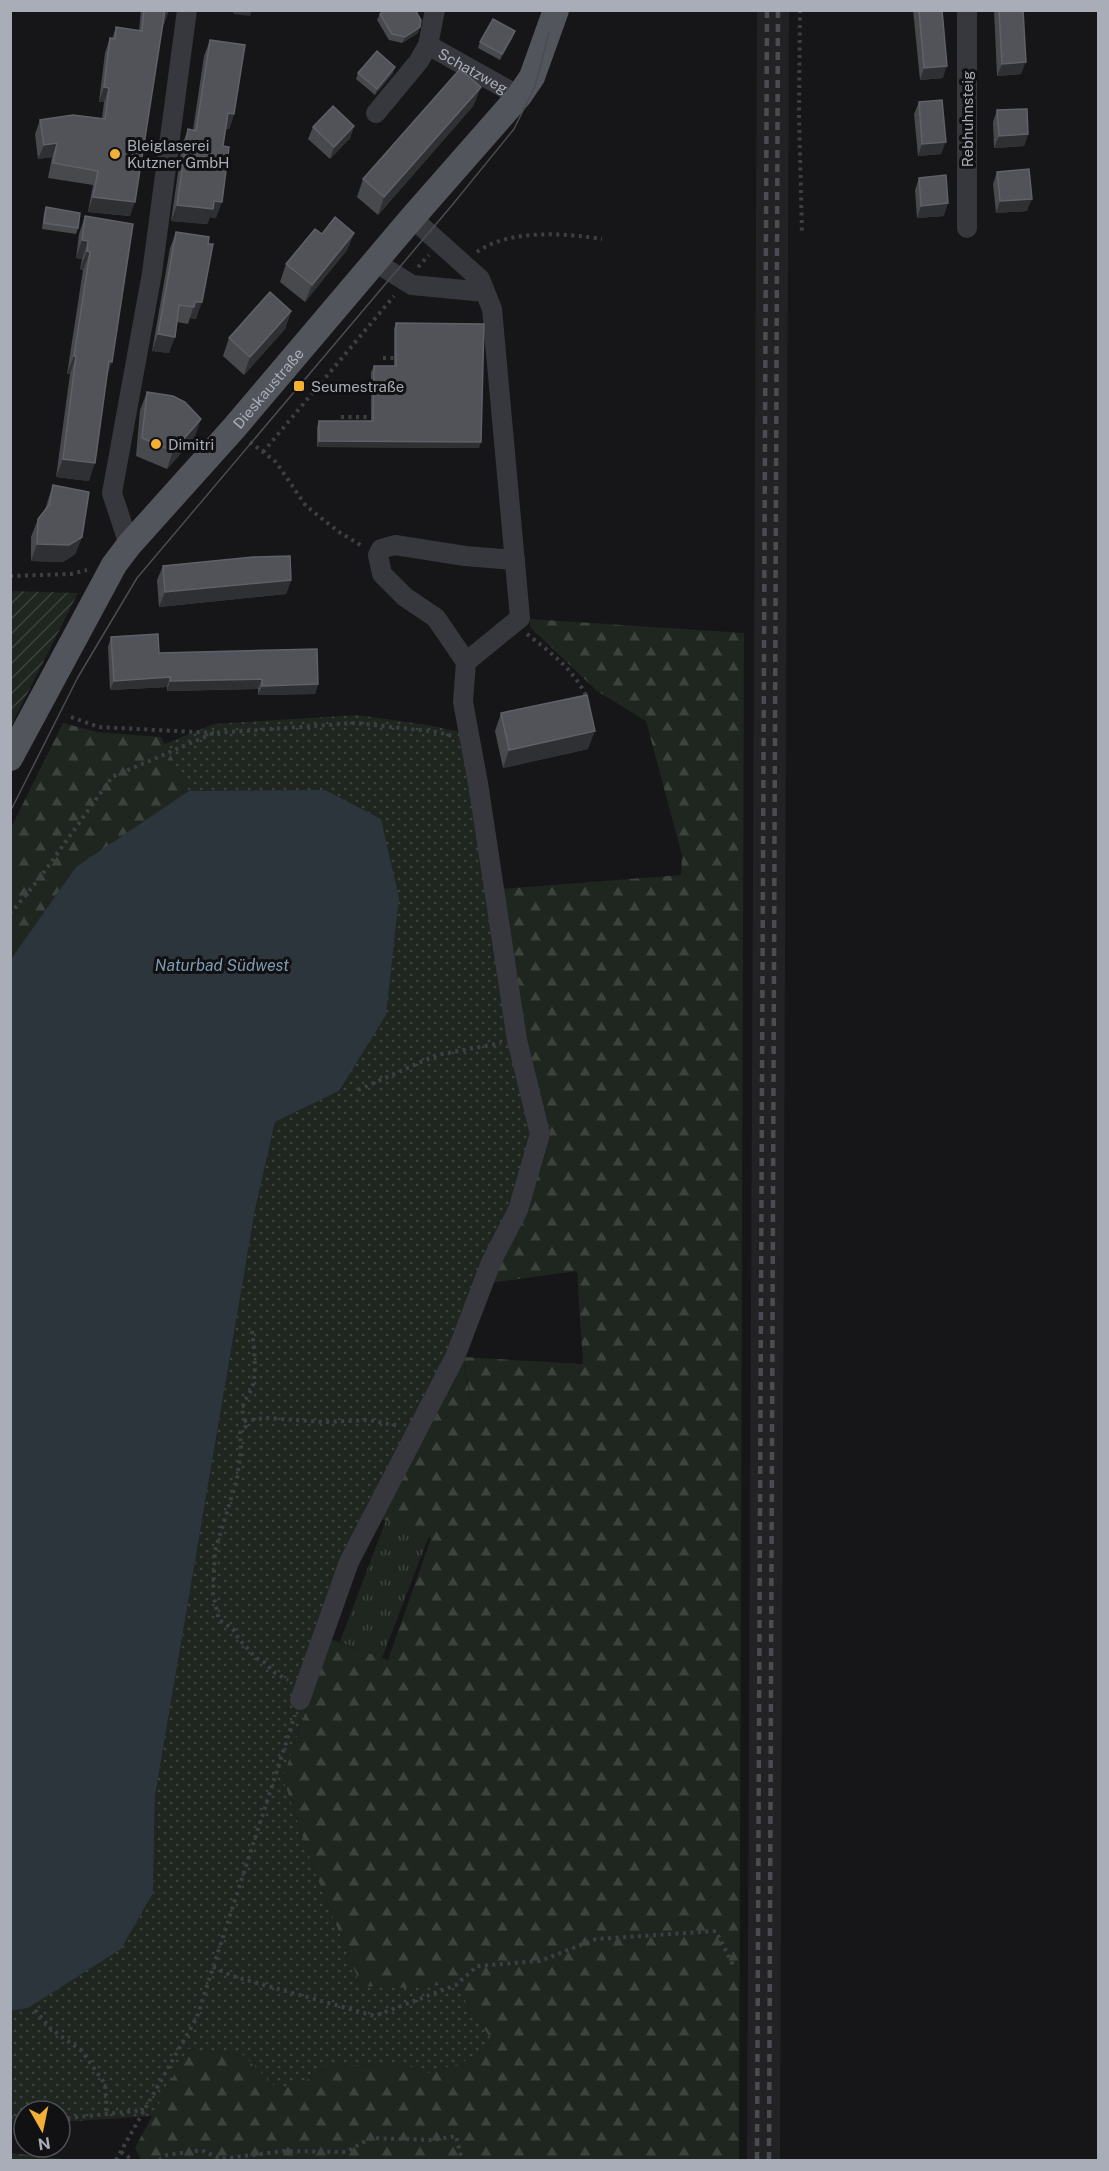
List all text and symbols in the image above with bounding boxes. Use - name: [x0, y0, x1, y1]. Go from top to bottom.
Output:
- street label: Schatzweg: [436, 44, 511, 97]
- street label: Rebhuhnsteig: [959, 71, 976, 167]
- place label: Bleiglaserei Kutzner GmbH: [127, 137, 229, 171]
- marker: Bleiglaserei Kutzner GmbH: [108, 147, 122, 161]
- street label: Dieskaustraße: [229, 344, 307, 432]
- place label: Seumestraße: [311, 378, 404, 395]
- marker: Seumestraße: [292, 379, 306, 393]
- place label: Dimitri: [168, 436, 214, 453]
- marker: Dimitri: [149, 437, 163, 451]
- water label: Naturbad Südwest: [155, 956, 289, 975]
- north arrow: [12, 2099, 72, 2159]
- text: N: [37, 2133, 52, 2154]

